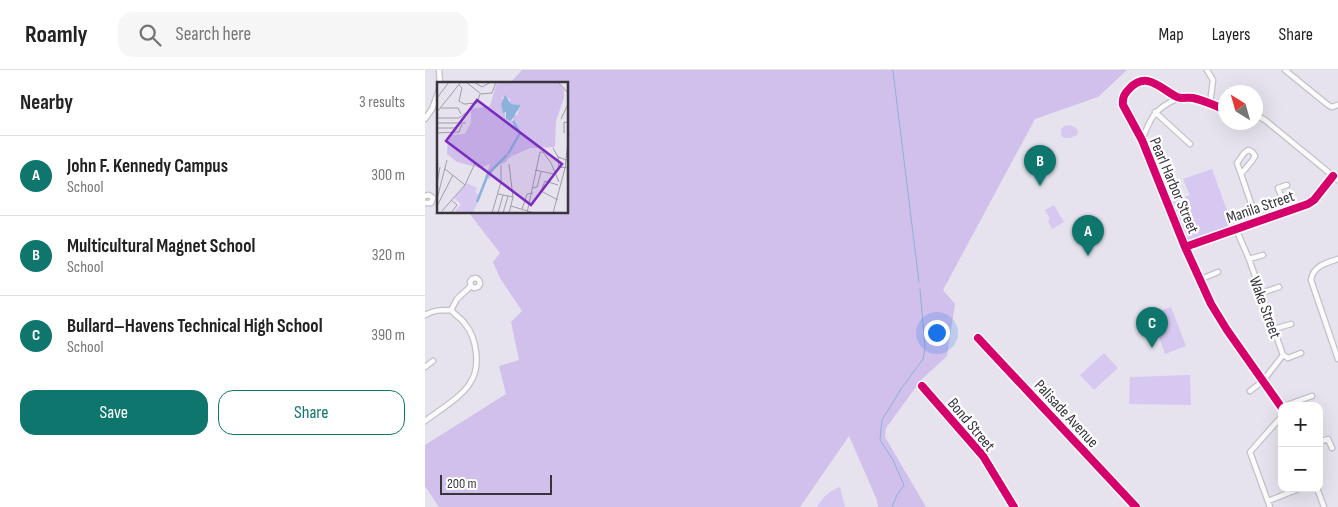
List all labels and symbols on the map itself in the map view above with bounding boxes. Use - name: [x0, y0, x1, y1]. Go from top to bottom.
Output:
- inset map: [437, 82, 569, 214]
- north arrow: [1218, 85, 1263, 130]
- street label: Pearl Harbor Street: [1145, 135, 1202, 237]
- pin: B: [1024, 145, 1056, 186]
- street label: Manila Street: [1224, 187, 1297, 228]
- pin: A: [1072, 215, 1104, 256]
- street label: Wake Street: [1245, 274, 1285, 341]
- pin: C: [1136, 307, 1168, 348]
- your location: [924, 320, 950, 346]
- street label: Palisade Avenue: [1030, 376, 1102, 452]
- street label: Bond Street: [943, 394, 999, 456]
- scale bar: [440, 472, 553, 495]

